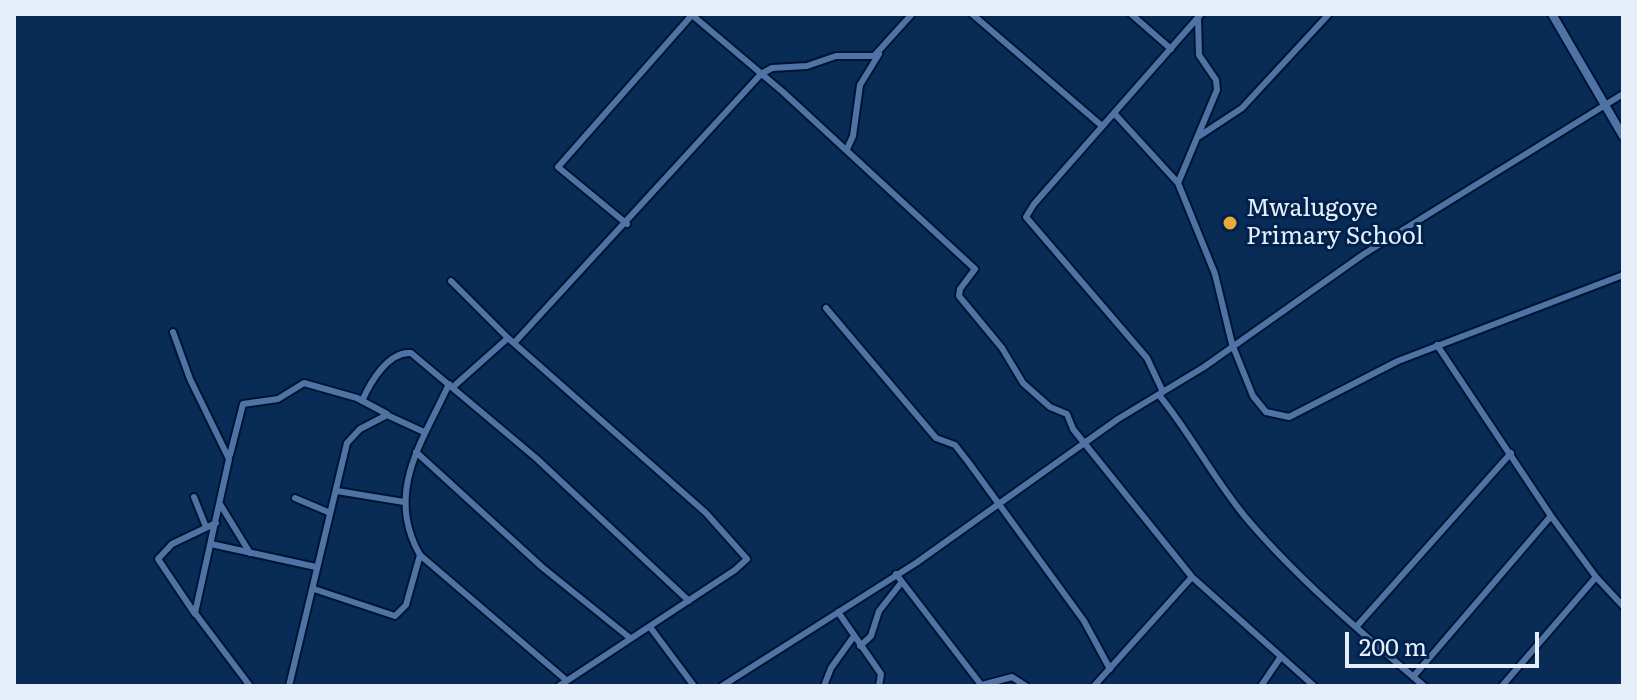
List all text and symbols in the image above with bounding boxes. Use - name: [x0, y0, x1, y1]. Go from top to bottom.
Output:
- place label: Mwalugoye Primary School: [1246, 195, 1423, 251]
- marker: Mwalugoye Primary School: [1221, 214, 1239, 232]
- scale bar: [1349, 616, 1543, 666]
- text: 200 m: [1359, 628, 1427, 663]

